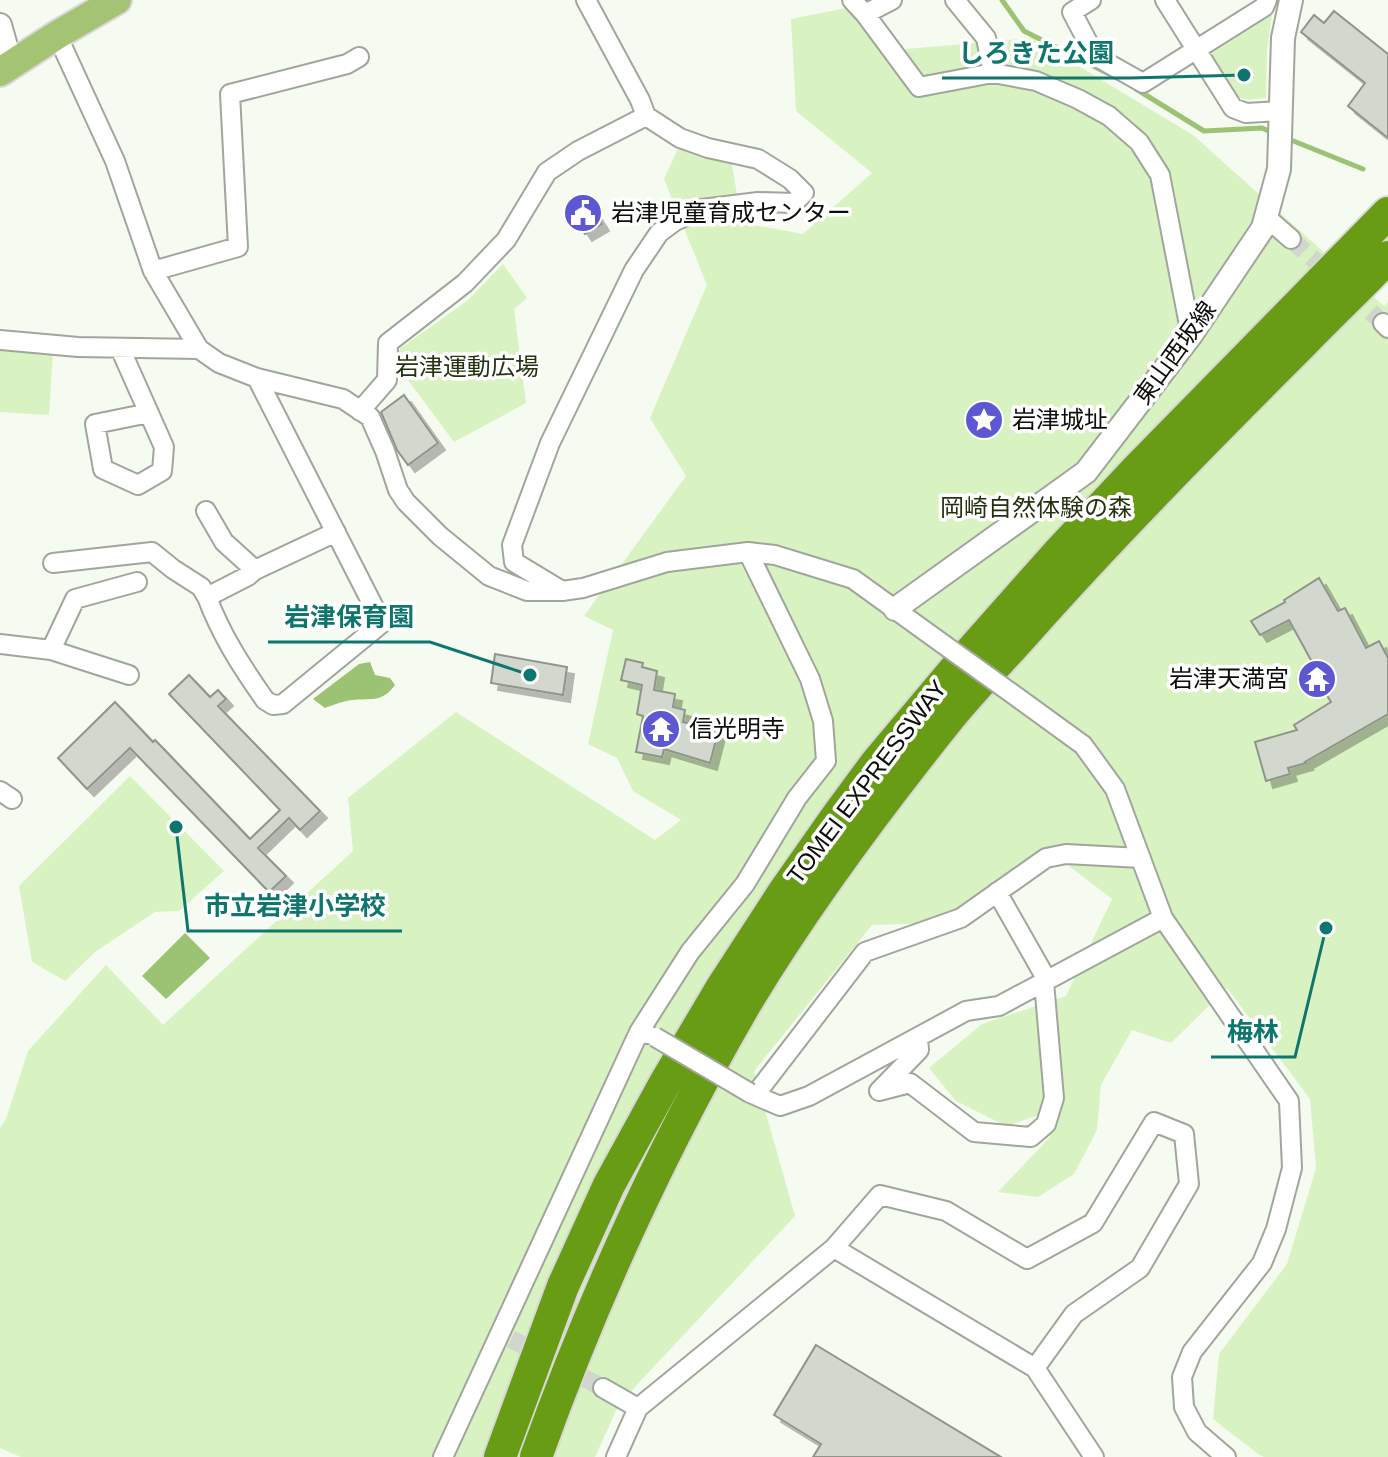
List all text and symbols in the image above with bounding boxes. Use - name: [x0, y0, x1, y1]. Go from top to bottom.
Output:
- callout: しろきた公園: [942, 28, 1130, 78]
- text: しろきた公園: [958, 38, 1114, 68]
- public building icon: 岩津児童育成センター: [562, 192, 604, 234]
- place label: 岩津児童育成センター: [611, 199, 851, 226]
- street label: 東山西坂線: [1128, 296, 1221, 409]
- park label: 岩津運動広場: [395, 353, 539, 380]
- place icon: 岩津城址: [963, 399, 1005, 441]
- place label: 岩津城址: [1012, 406, 1108, 433]
- park label: 岡崎自然体験の森: [940, 494, 1132, 521]
- callout: 岩津保育園: [268, 592, 430, 642]
- text: 岩津保育園: [284, 602, 414, 632]
- temple icon: 岩津天満宮: [1296, 658, 1338, 700]
- place label: 岩津天満宮: [1169, 665, 1289, 692]
- street label: TOMEI EXPRESSWAY: [781, 675, 952, 889]
- temple icon: 信光明寺: [640, 708, 682, 750]
- place label: 信光明寺: [689, 715, 785, 742]
- callout: 市立岩津小学校: [188, 881, 402, 931]
- text: 市立岩津小学校: [204, 891, 386, 921]
- callout: 梅林: [1211, 1007, 1295, 1057]
- text: 梅林: [1227, 1017, 1279, 1047]

